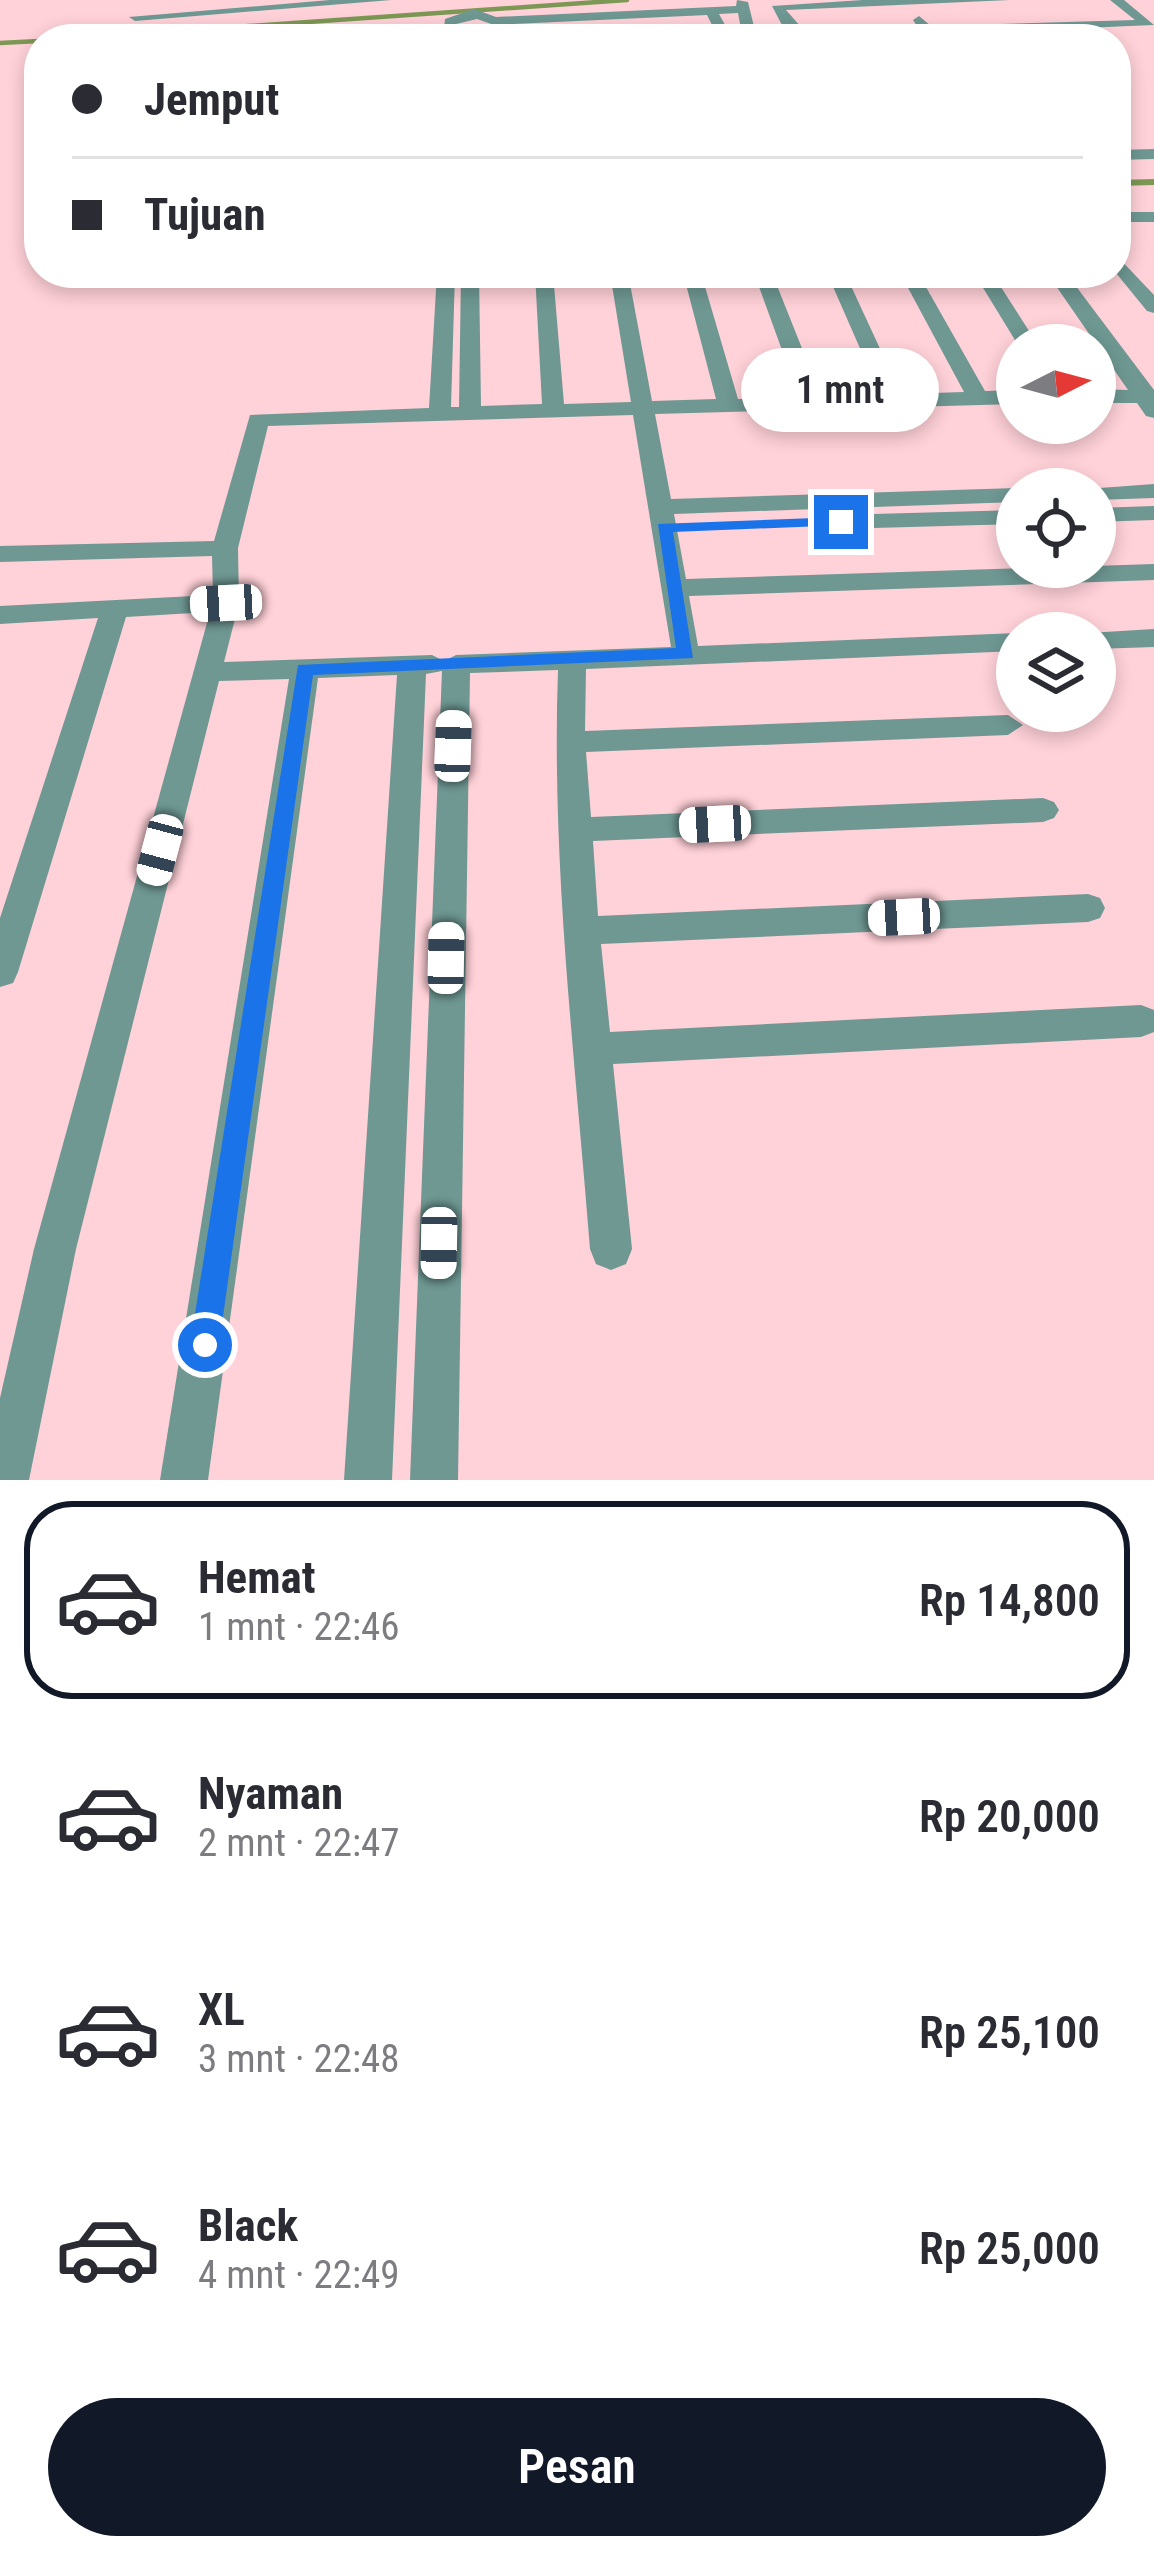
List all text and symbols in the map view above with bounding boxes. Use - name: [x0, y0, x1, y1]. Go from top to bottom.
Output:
- text: Jemput: [144, 73, 279, 126]
- text: Tujuan: [144, 188, 266, 241]
- north arrow: [996, 324, 1116, 444]
- map controls: [996, 324, 1116, 732]
- callout: 1 mnt: [742, 348, 940, 432]
- text: 1 mnt: [796, 367, 884, 413]
- button: locate: [996, 468, 1116, 588]
- route end: [814, 495, 868, 549]
- car: [189, 583, 263, 623]
- button: layers: [996, 612, 1116, 732]
- car: [434, 709, 472, 783]
- car: [678, 804, 752, 844]
- car: [133, 811, 187, 889]
- car: [867, 897, 941, 937]
- car: [427, 922, 465, 994]
- car: [420, 1207, 458, 1279]
- route start: [178, 1318, 232, 1372]
- icon: car: [54, 1546, 162, 1654]
- text: Hemat: [198, 1551, 316, 1604]
- text: Rp 14,800: [919, 1574, 1100, 1627]
- text: 1 mnt · 22:46: [198, 1604, 400, 1650]
- icon: car: [54, 1762, 162, 1870]
- text: Nyaman: [198, 1767, 343, 1820]
- text: Rp 20,000: [919, 1790, 1100, 1843]
- text: 2 mnt · 22:47: [198, 1820, 400, 1866]
- icon: car: [54, 1978, 162, 2086]
- text: XL: [198, 1983, 245, 2036]
- text: Rp 25,100: [919, 2006, 1100, 2059]
- text: 3 mnt · 22:48: [198, 2036, 400, 2082]
- icon: car: [54, 2194, 162, 2302]
- text: Black: [198, 2199, 298, 2252]
- text: Rp 25,000: [919, 2222, 1100, 2275]
- text: 4 mnt · 22:49: [198, 2252, 400, 2298]
- button: Pesan: [48, 2398, 1106, 2536]

